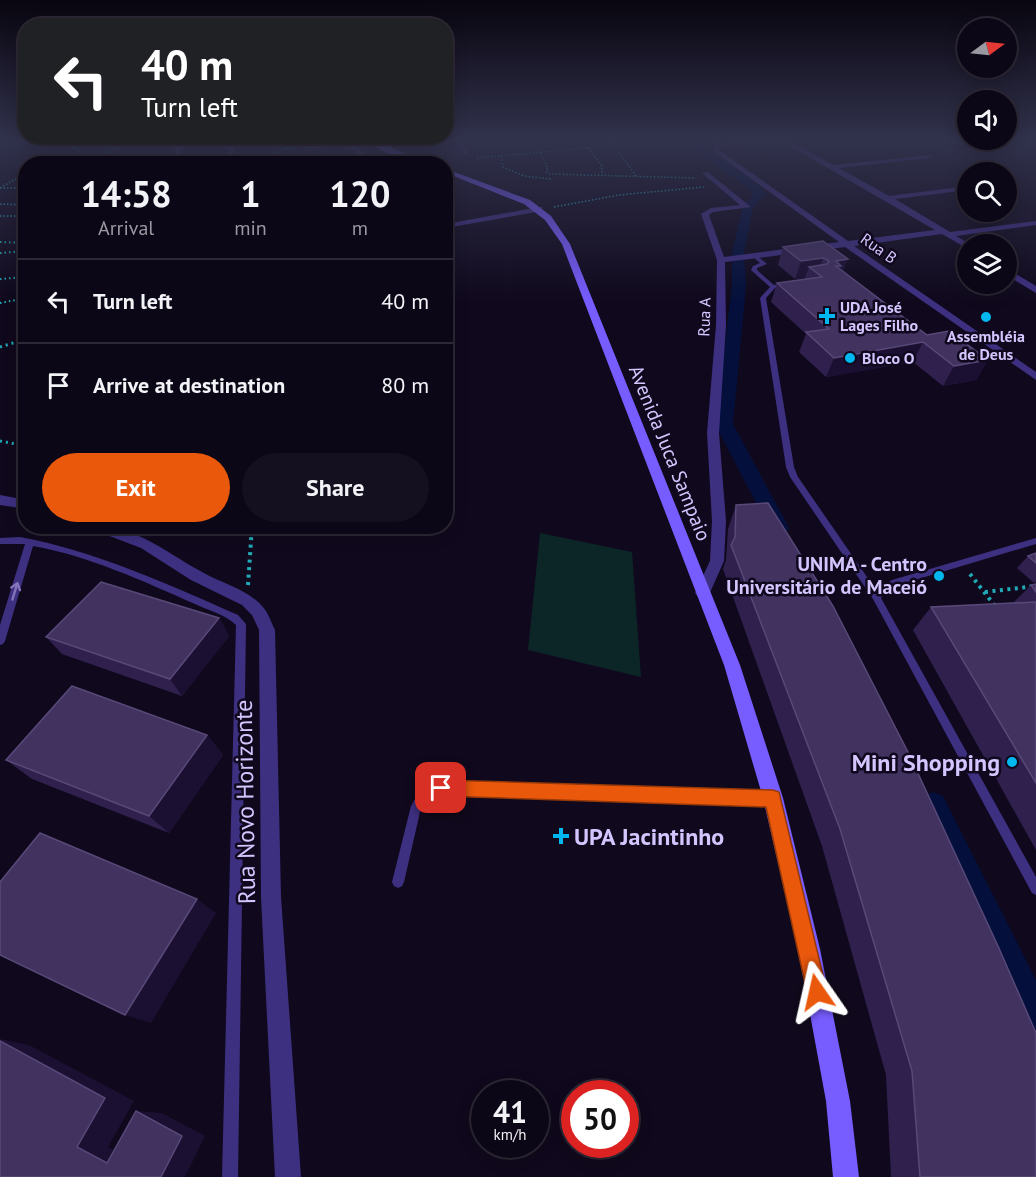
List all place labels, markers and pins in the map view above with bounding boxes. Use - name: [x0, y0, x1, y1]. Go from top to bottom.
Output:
- place label: UDA José Lages Filho: [840, 297, 919, 335]
- marker: UDA José Lages Filho: [818, 307, 836, 325]
- marker: Assembléia de Deus: [979, 310, 993, 324]
- place label: Assembléia de Deus: [947, 326, 1025, 364]
- place label: Bloco O: [862, 348, 915, 368]
- marker: Bloco O: [843, 351, 857, 365]
- place label: UNIMA - Centro Universitário de Maceió: [726, 551, 927, 600]
- marker: UNIMA - Centro Universitário de Maceió: [932, 569, 946, 583]
- place label: Mini Shopping: [852, 747, 1000, 778]
- marker: Mini Shopping: [1005, 755, 1019, 769]
- pin: [415, 762, 466, 813]
- place label: UPA Jacintinho: [574, 821, 724, 852]
- marker: UPA Jacintinho: [552, 827, 570, 845]

